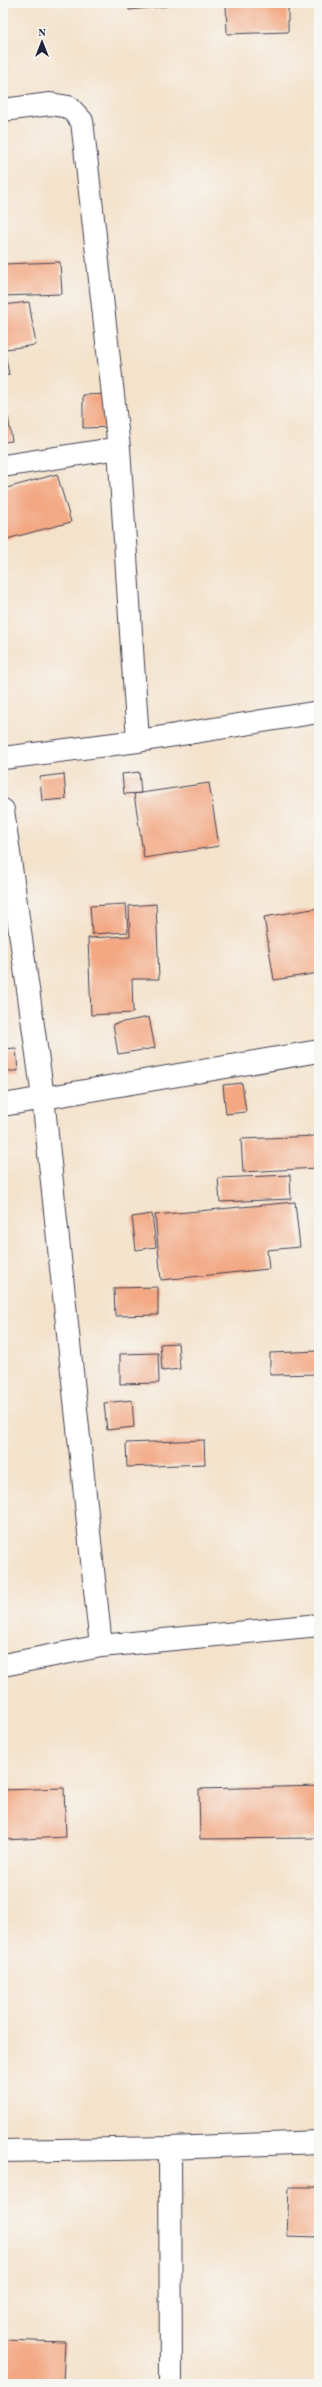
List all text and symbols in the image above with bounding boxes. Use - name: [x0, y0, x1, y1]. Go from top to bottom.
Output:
- north arrow: [22, 22, 62, 62]
- text: N: [38, 28, 47, 39]

